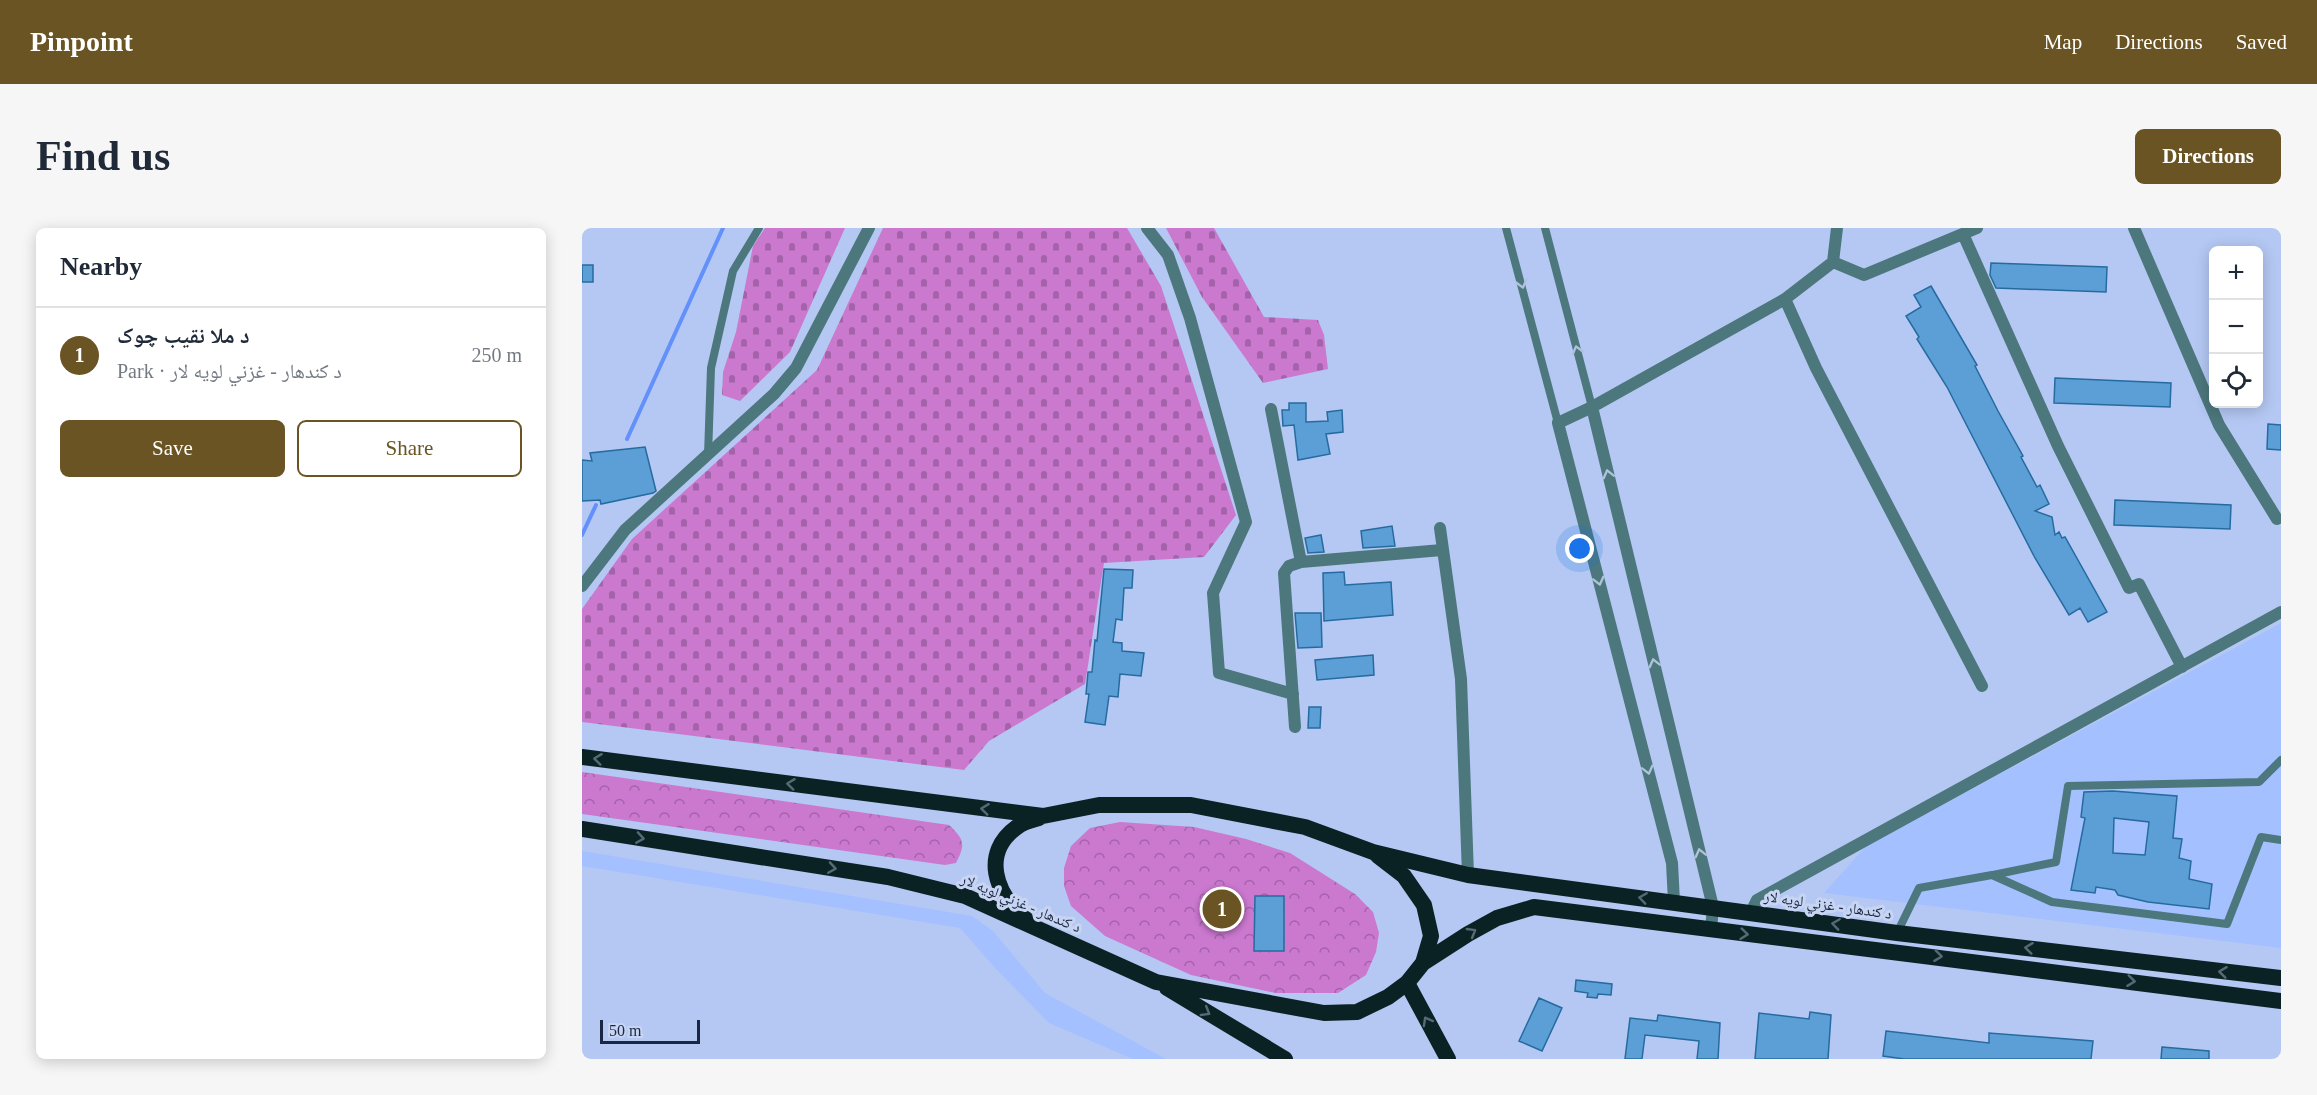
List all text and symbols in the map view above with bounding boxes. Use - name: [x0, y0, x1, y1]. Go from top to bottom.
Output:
- text: Pinpoint: [30, 26, 133, 57]
- text: Map: [2044, 30, 2082, 54]
- text: Directions: [2115, 30, 2203, 54]
- text: Saved: [2236, 30, 2287, 54]
- button: Directions: [2135, 129, 2281, 184]
- text: Find us: [36, 133, 170, 179]
- map controls: [2209, 246, 2263, 408]
- button: +: [2209, 246, 2263, 300]
- text: Nearby: [60, 252, 142, 281]
- one-way arrow: [1514, 279, 1527, 289]
- button: −: [2209, 300, 2263, 354]
- text: د ملا نقيب چوک: [117, 323, 250, 348]
- text: 1: [75, 344, 85, 366]
- text: 250 m: [471, 344, 522, 366]
- one-way arrow: [1572, 346, 1584, 356]
- button: locate: [2209, 354, 2263, 408]
- text: Park · د کندهار - غزني لويه لار: [117, 360, 342, 382]
- button: Save: [60, 420, 285, 477]
- button: Share: [297, 420, 522, 477]
- one-way arrow: [1603, 469, 1616, 479]
- your location: [1565, 534, 1594, 563]
- one-way arrow: [1592, 576, 1605, 586]
- one-way arrow: [1649, 658, 1662, 668]
- one-way arrow: [593, 753, 603, 765]
- one-way arrow: [1640, 765, 1653, 775]
- one-way arrow: [787, 778, 796, 790]
- one-way arrow: [980, 803, 989, 816]
- one-way arrow: [635, 832, 644, 844]
- one-way arrow: [1695, 848, 1708, 858]
- one-way arrow: [828, 862, 837, 874]
- street label: د کندهار - غزني لويه لار: [956, 870, 1083, 939]
- pin: 1: [1202, 886, 1242, 932]
- street label: د کندهار - غزني لويه لار: [1762, 888, 1893, 926]
- one-way arrow: [1638, 893, 1647, 905]
- one-way arrow: [1831, 918, 1840, 931]
- one-way arrow: [1740, 927, 1749, 940]
- one-way arrow: [1466, 928, 1476, 939]
- one-way arrow: [2025, 943, 2034, 955]
- one-way arrow: [1933, 950, 1942, 962]
- one-way arrow: [2218, 966, 2227, 978]
- one-way arrow: [2127, 975, 2136, 987]
- one-way arrow: [1200, 1004, 1210, 1016]
- scale bar: [600, 1017, 700, 1044]
- one-way arrow: [1423, 1017, 1434, 1027]
- text: 50 m: [609, 1022, 641, 1039]

